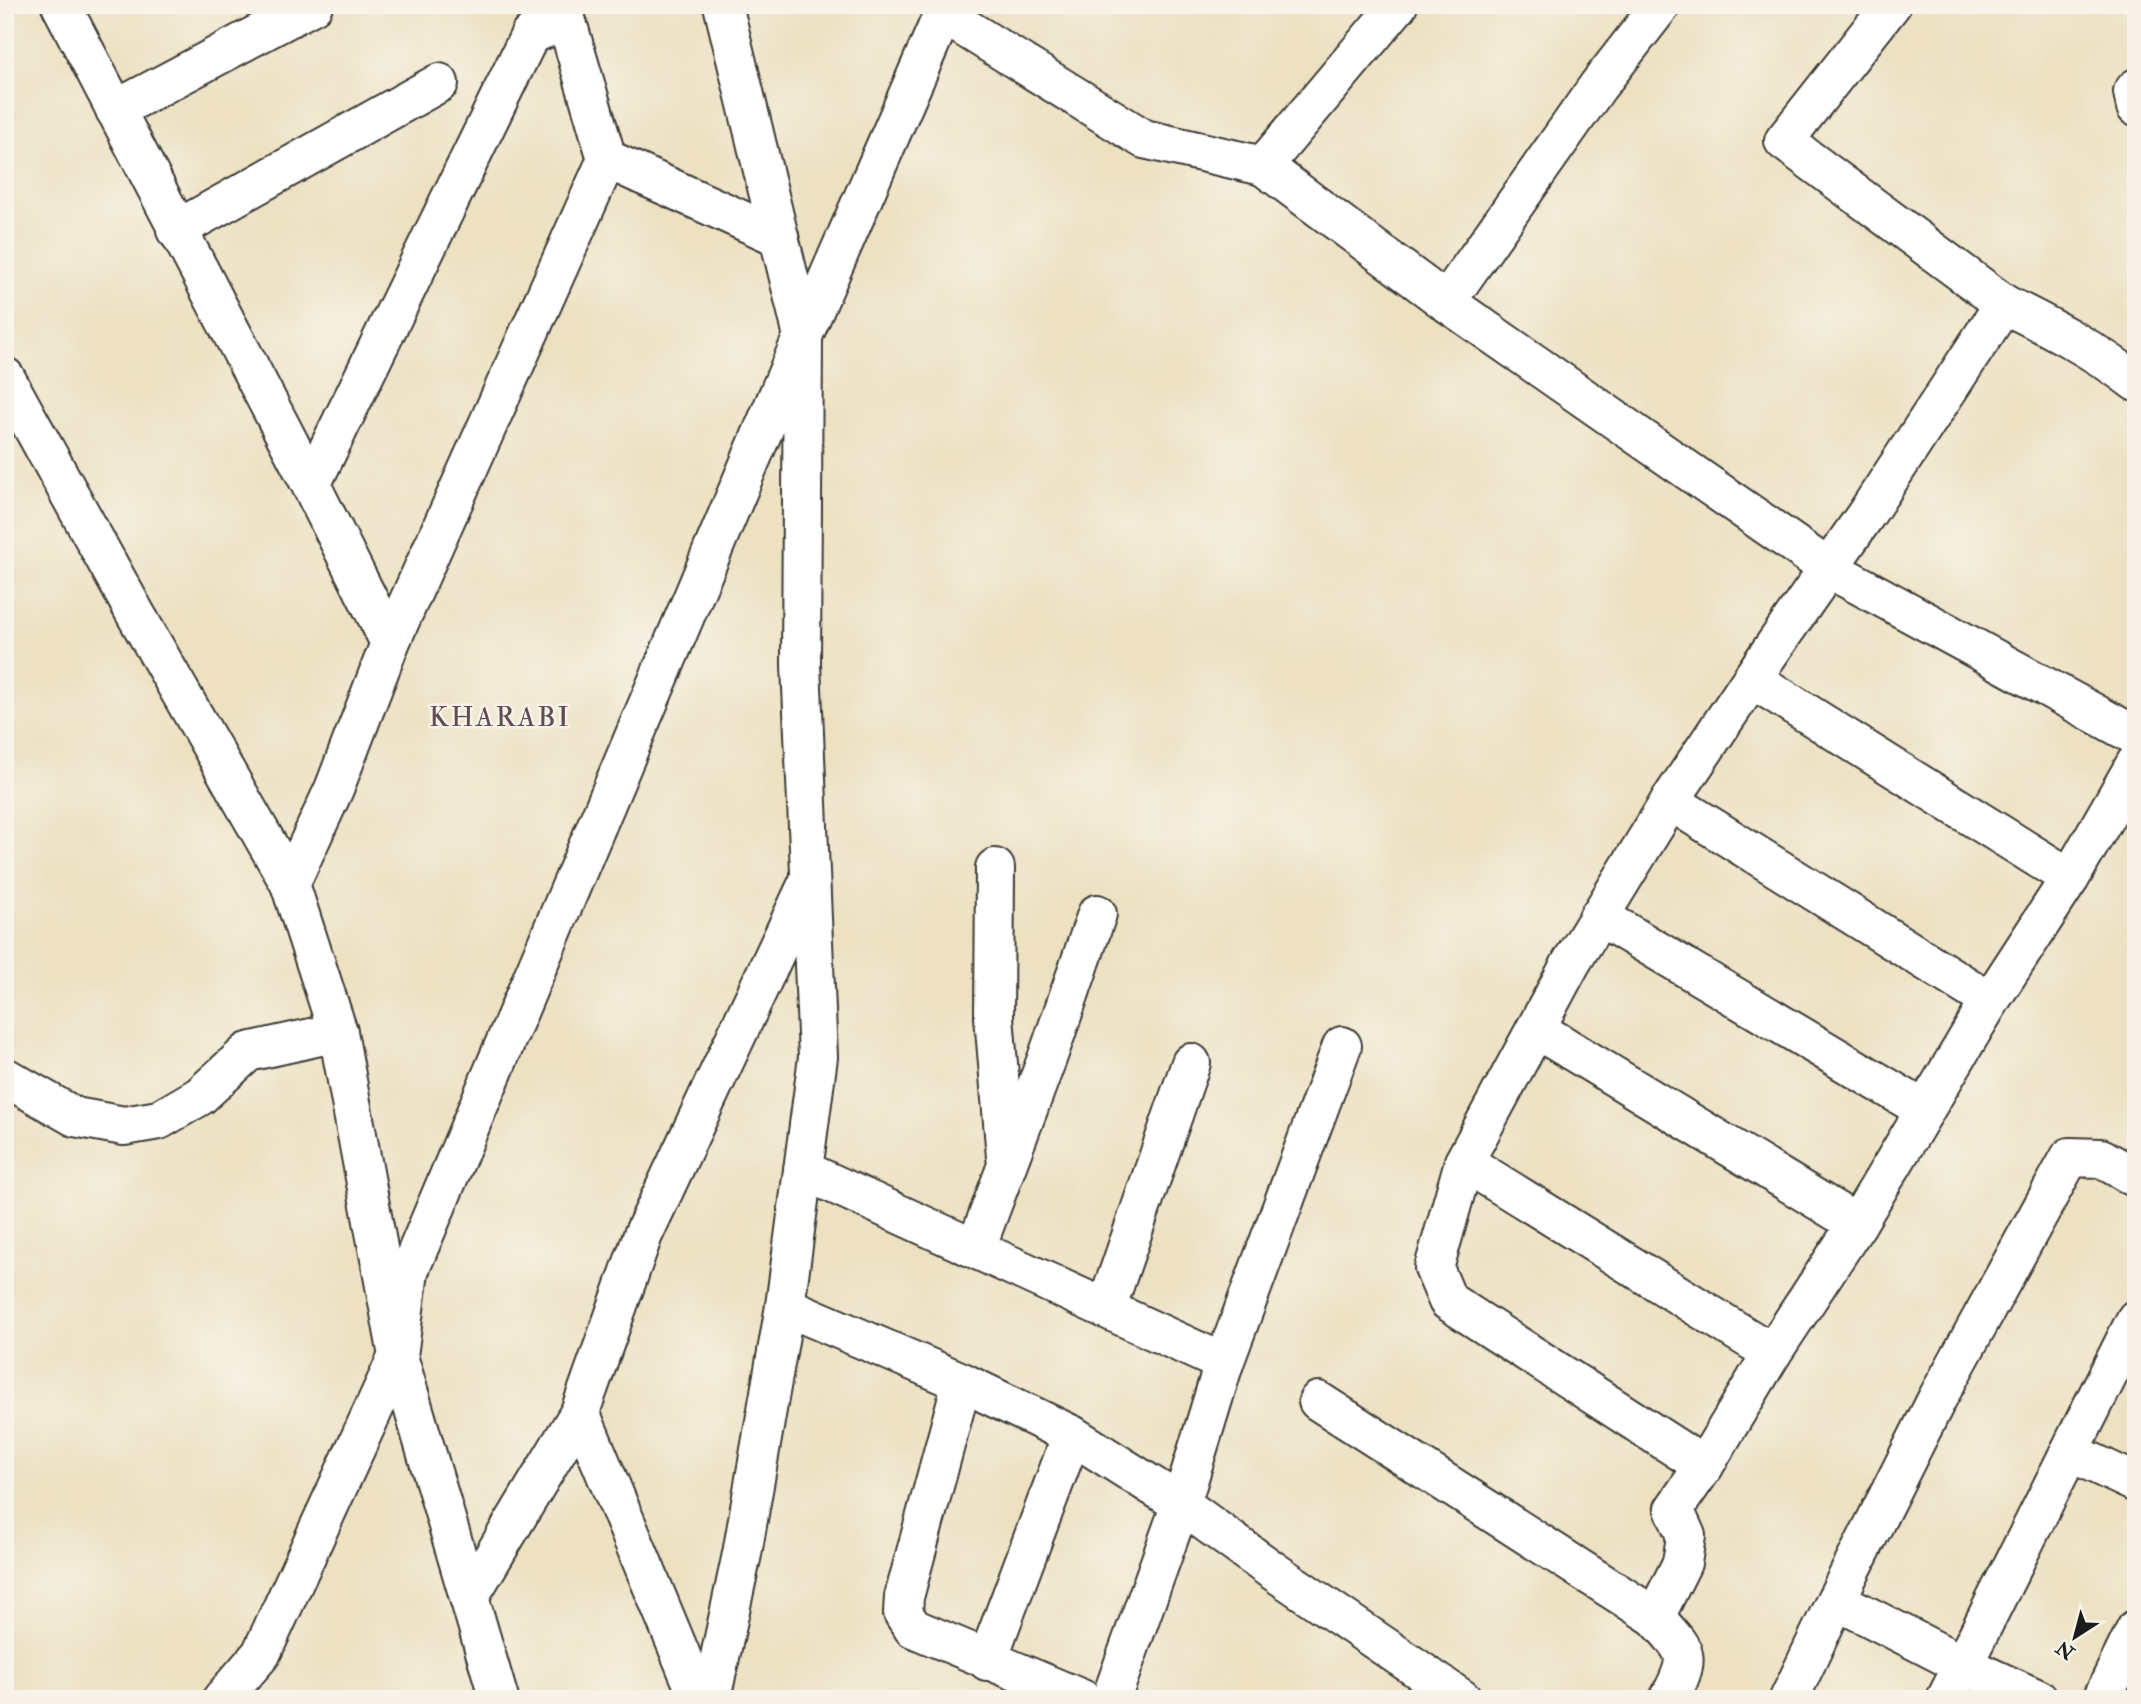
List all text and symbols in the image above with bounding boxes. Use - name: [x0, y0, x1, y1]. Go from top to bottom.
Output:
- district label: KHARABI: [429, 700, 571, 735]
- north arrow: [2039, 1602, 2110, 1672]
- text: N: [2051, 1635, 2080, 1665]

